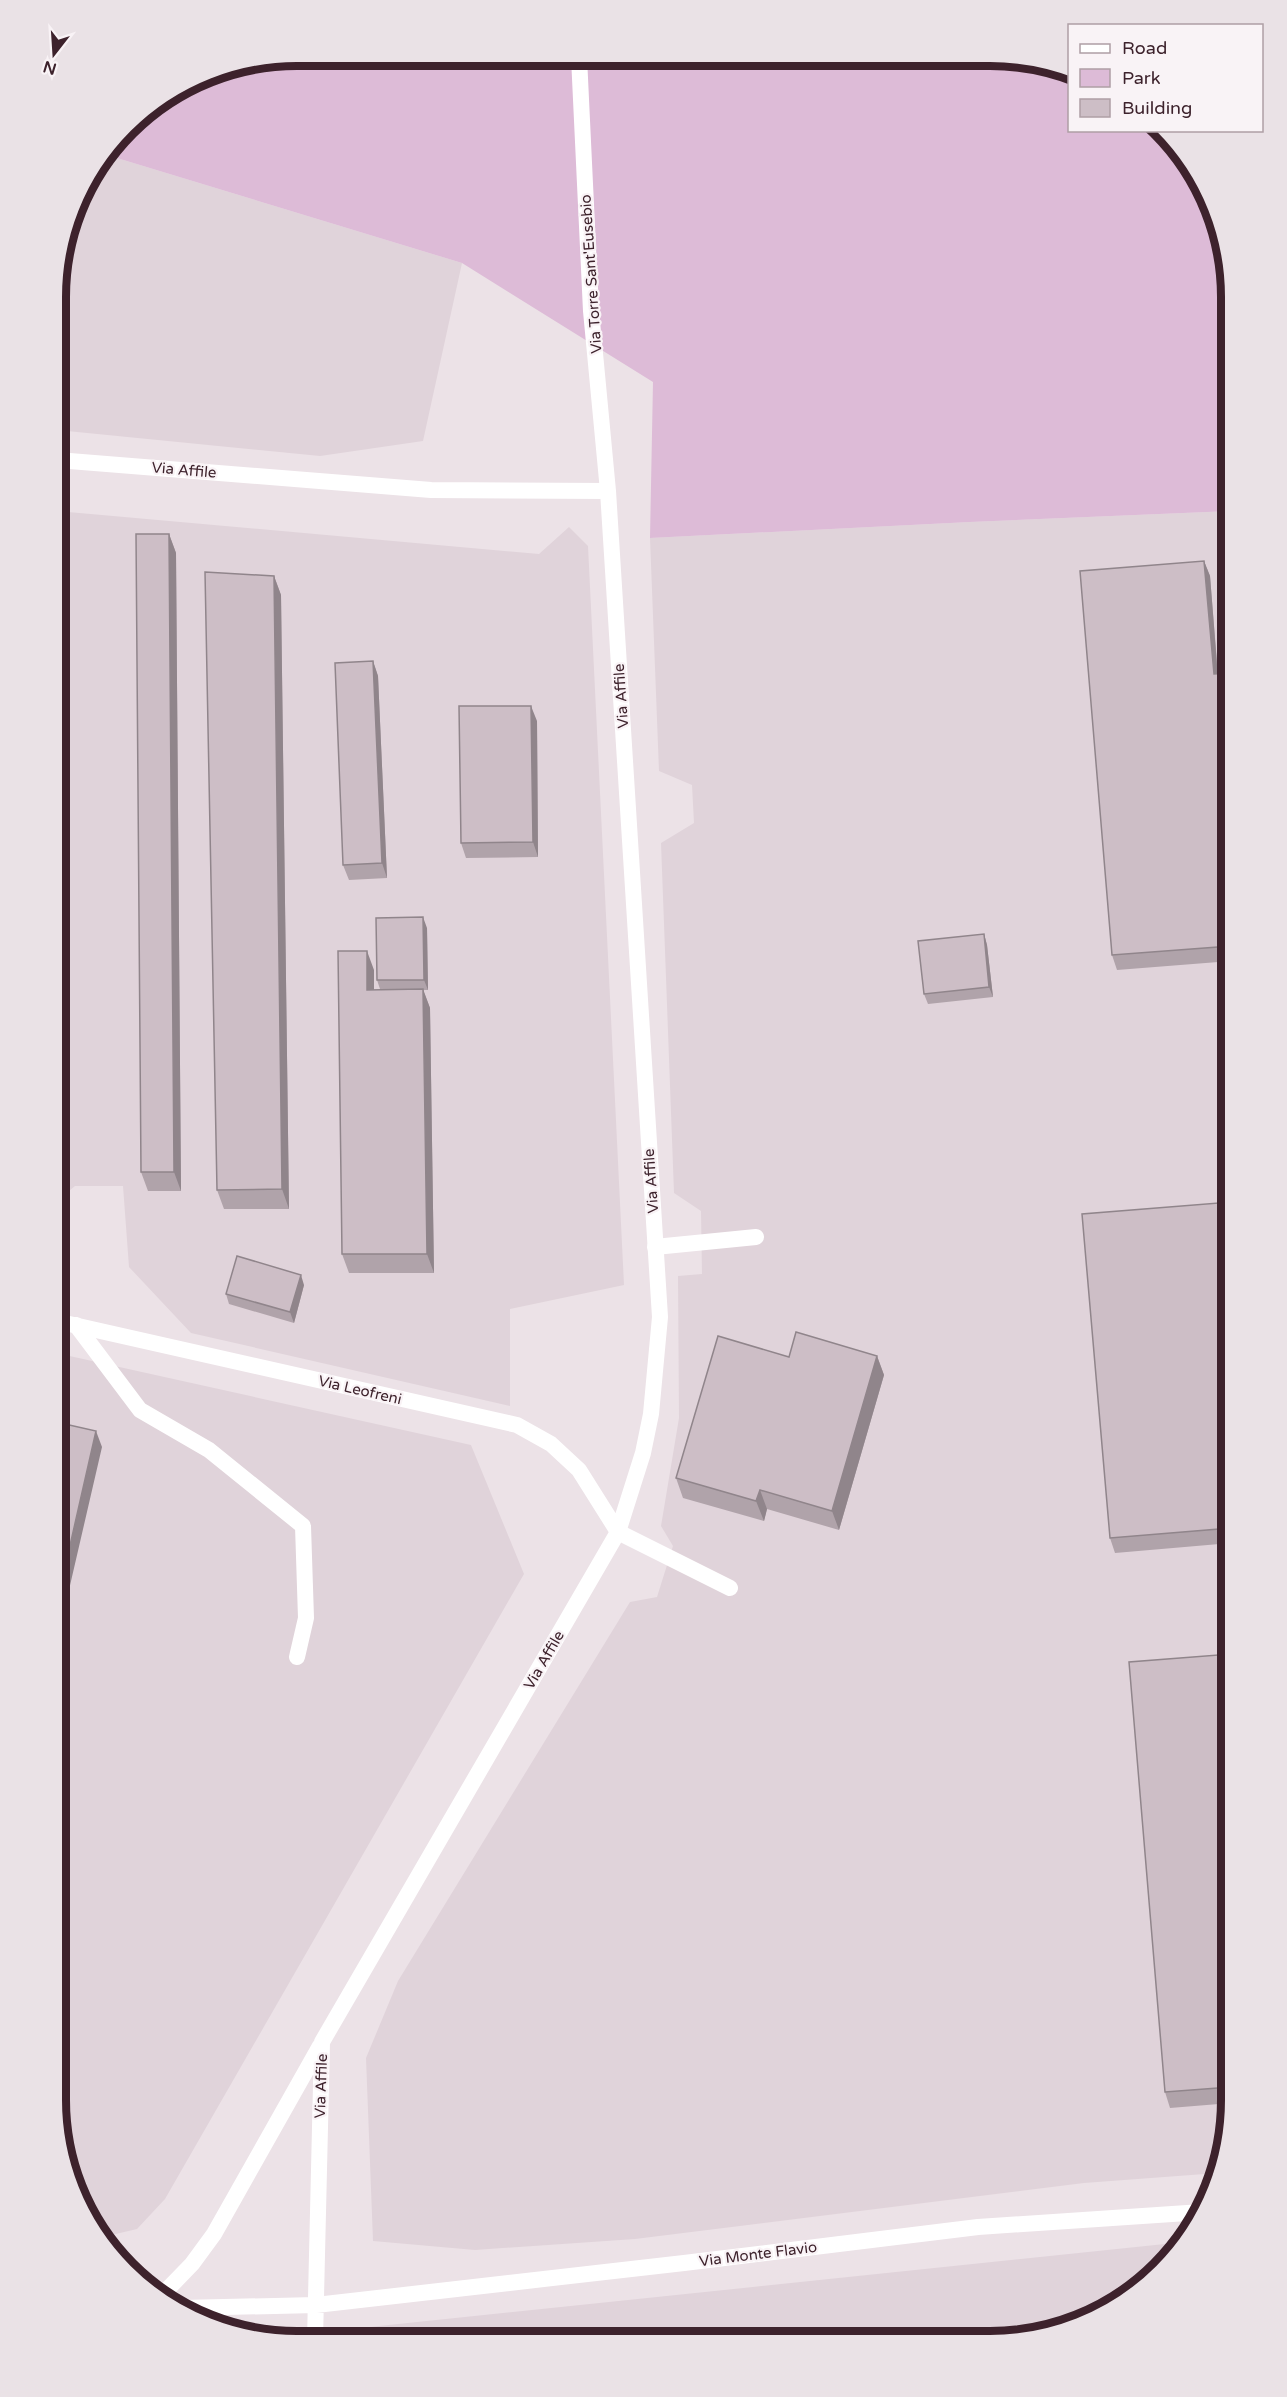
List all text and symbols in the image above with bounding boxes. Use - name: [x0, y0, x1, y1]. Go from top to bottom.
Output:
- north arrow: [24, 24, 84, 84]
- legend: [1068, 24, 1263, 132]
- text: Road: [1122, 37, 1167, 59]
- text: N: [41, 56, 59, 79]
- text: Park: [1122, 67, 1161, 89]
- text: Building: [1122, 97, 1192, 119]
- street label: Via Torre Sant'Eusebio: [576, 194, 606, 354]
- street label: Via Affile: [151, 458, 217, 482]
- street label: Via Affile: [610, 663, 632, 729]
- street label: Via Affile: [640, 1148, 662, 1214]
- street label: Via Leofreni: [317, 1372, 403, 1408]
- street label: Via Affile: [520, 1627, 568, 1693]
- street label: Via Affile: [311, 2053, 331, 2119]
- street label: Via Monte Flavio: [698, 2238, 818, 2270]

